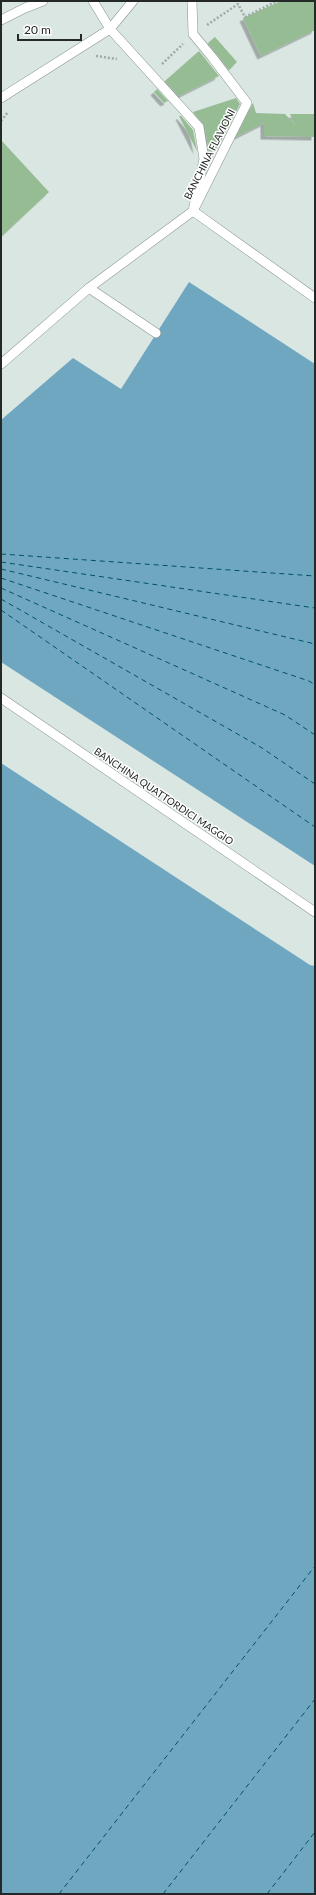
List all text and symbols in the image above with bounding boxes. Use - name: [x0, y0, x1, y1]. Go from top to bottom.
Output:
- scale bar: [18, 16, 81, 42]
- text: 20 m: [24, 22, 51, 37]
- street label: BANCHINA FLAVIONI: [181, 107, 237, 201]
- street label: BANCHINA QUATTORDICI MAGGIO: [92, 745, 236, 847]

